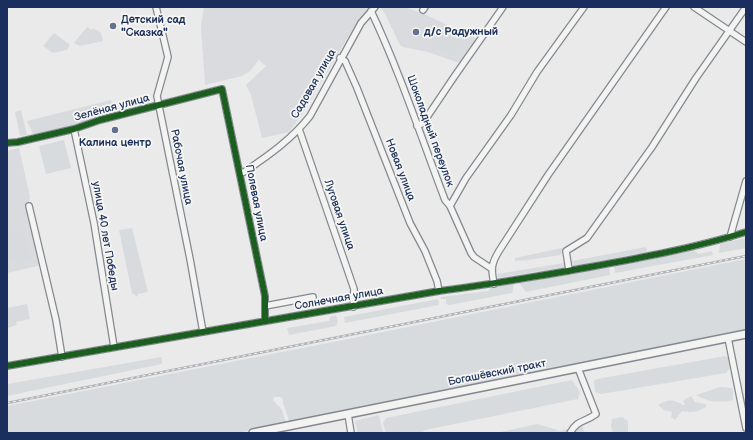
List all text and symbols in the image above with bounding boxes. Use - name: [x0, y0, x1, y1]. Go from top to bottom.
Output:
- place label: Детский сад "Сказка": [121, 13, 185, 39]
- marker: Детский сад "Сказка": [108, 21, 118, 31]
- place label: д/с Радужный: [424, 25, 498, 39]
- marker: д/с Радужный: [411, 27, 421, 37]
- street label: Садовая улица: [289, 47, 339, 121]
- street label: Шоколадный переулок: [404, 73, 456, 189]
- street label: Зелёная улица: [73, 92, 151, 124]
- marker: Калина центр: [110, 125, 120, 135]
- street label: Рабочая улица: [167, 128, 195, 206]
- place label: Калина центр: [79, 136, 151, 150]
- street label: Новая улица: [382, 137, 418, 203]
- street label: Полевая улица: [242, 163, 270, 243]
- street label: Луговая улица: [321, 178, 357, 252]
- street label: улица 40 лет Победы: [89, 180, 121, 292]
- street label: Солнечная улица: [294, 285, 384, 313]
- street label: Богашёвский тракт: [447, 357, 547, 389]

